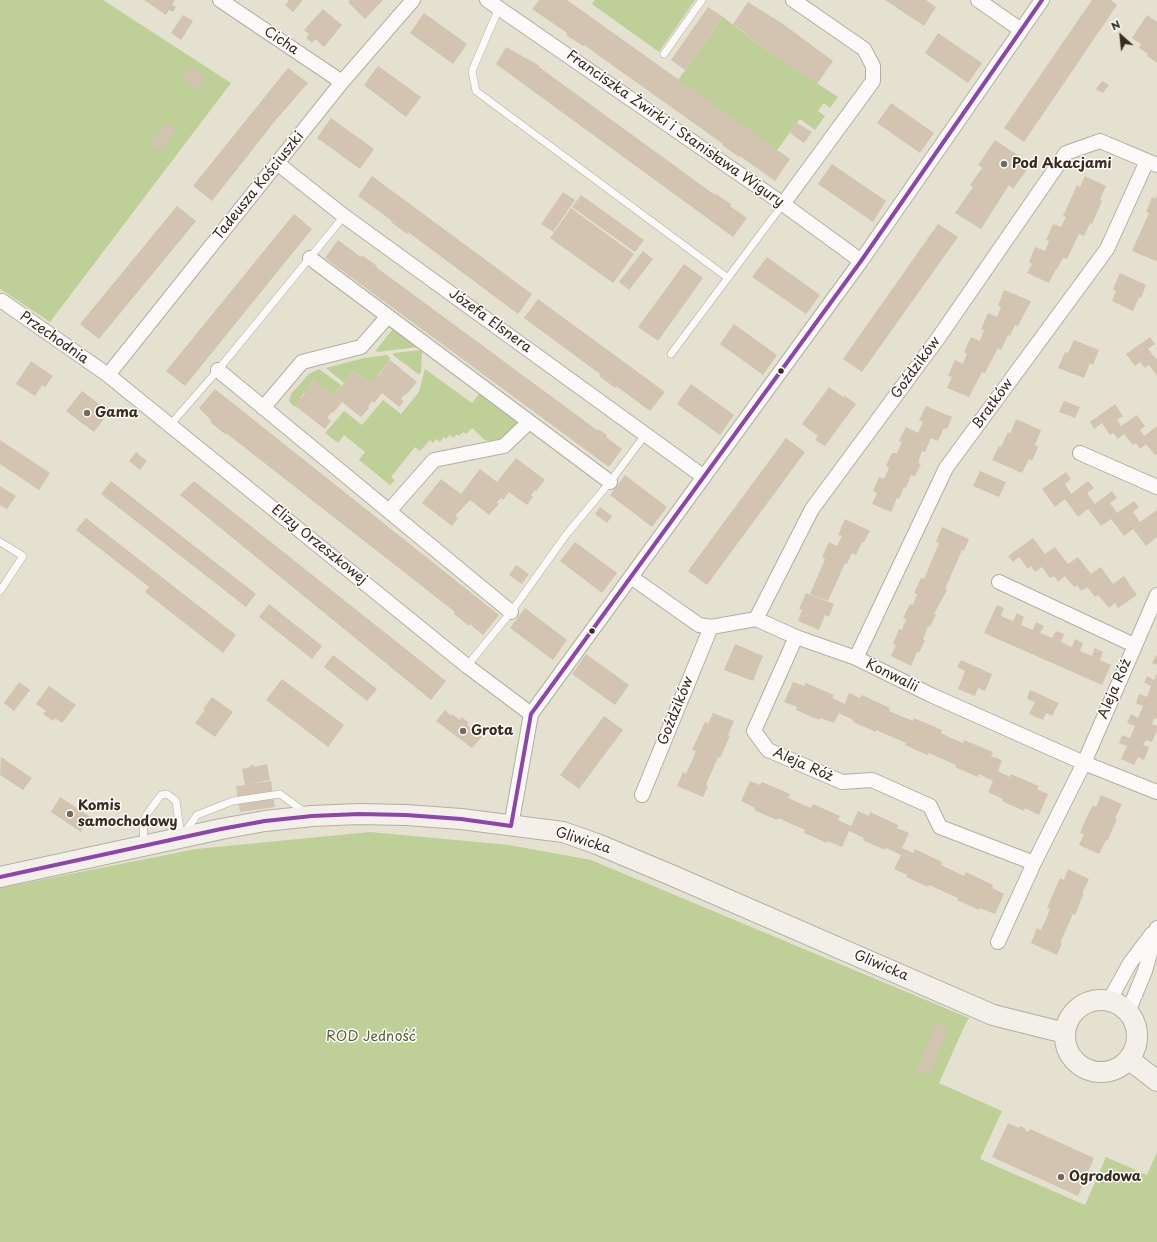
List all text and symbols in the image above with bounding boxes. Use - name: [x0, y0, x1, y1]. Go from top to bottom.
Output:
- text: N: [1108, 15, 1123, 34]
- north arrow: [1101, 16, 1141, 56]
- street label: Cicha: [260, 23, 302, 59]
- street label: Franciszka Żwirki i Stanisława Wigury: [563, 47, 787, 211]
- street label: Tadeusza Kościuszki: [210, 129, 308, 243]
- place label: Pod Akacjami: [1012, 156, 1111, 172]
- marker: Pod Akacjami: [999, 159, 1009, 169]
- street label: Józefa Elsnera: [445, 285, 535, 357]
- street label: Przechodnia: [16, 308, 92, 368]
- street label: Goździków: [888, 334, 944, 402]
- unlabelled marker: [776, 366, 786, 376]
- street label: Bratków: [969, 376, 1017, 432]
- place label: Gama: [95, 405, 138, 421]
- marker: Gama: [82, 408, 92, 418]
- street label: Elizy Orzeszkowej: [268, 501, 370, 589]
- unlabelled marker: [587, 626, 597, 636]
- street label: Konwalii: [863, 656, 921, 696]
- street label: Aleja Róż: [1095, 656, 1135, 722]
- street label: Goździków: [655, 674, 697, 748]
- place label: Grota: [471, 723, 513, 739]
- marker: Grota: [458, 726, 468, 736]
- street label: Aleja Róż: [770, 744, 836, 786]
- place label: Komis samochodowy: [78, 798, 177, 830]
- marker: Komis samochodowy: [65, 809, 75, 819]
- street label: Gliwicka: [553, 824, 613, 858]
- street label: Gliwicka: [851, 947, 911, 985]
- park label: ROD Jedność: [326, 1029, 416, 1045]
- place label: Ogrodowa: [1069, 1169, 1141, 1185]
- marker: Ogrodowa: [1056, 1172, 1066, 1182]

